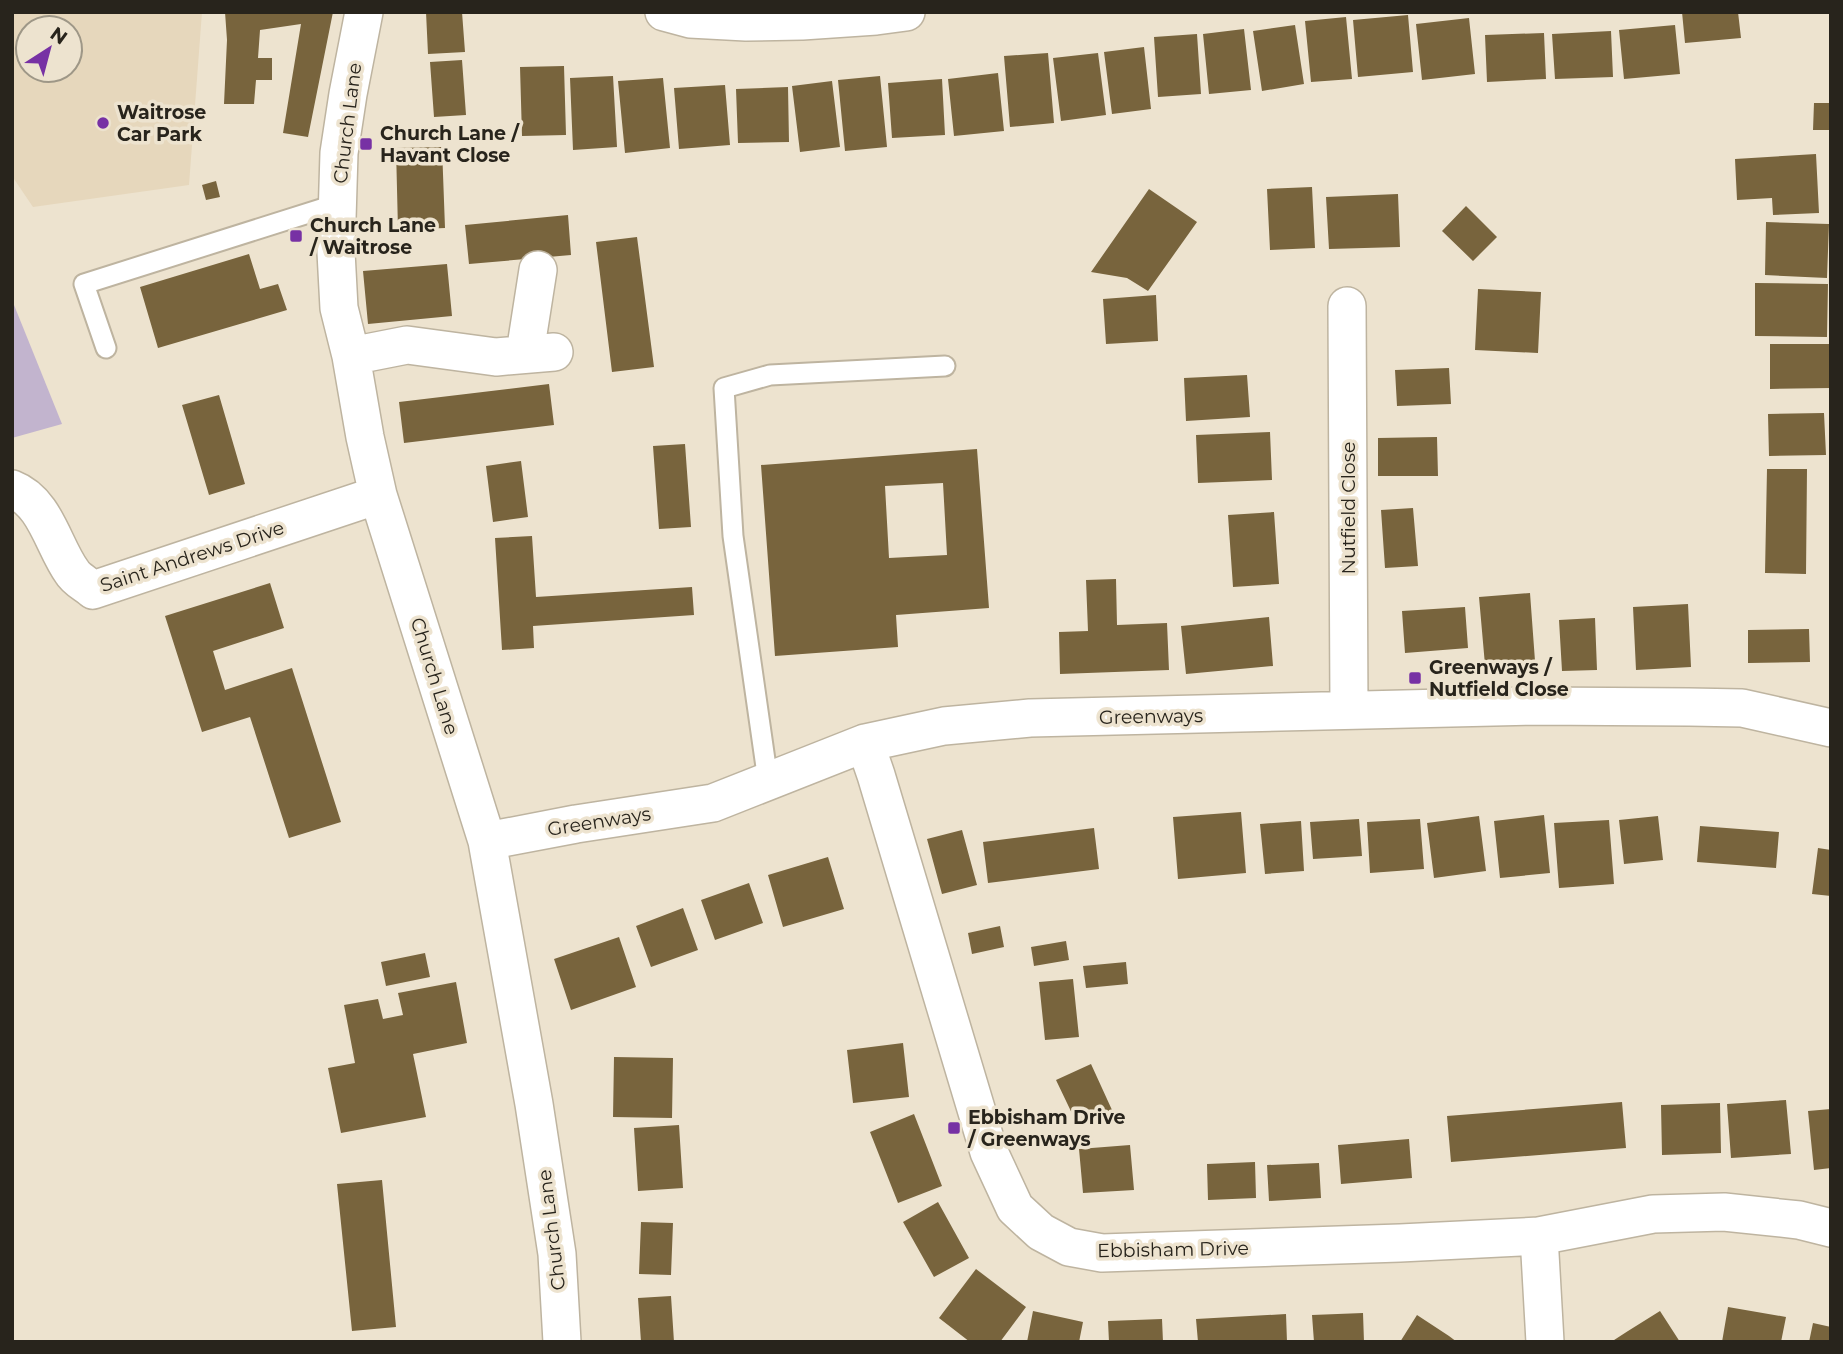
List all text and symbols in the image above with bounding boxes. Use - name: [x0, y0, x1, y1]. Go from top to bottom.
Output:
- north arrow: [14, 14, 84, 84]
- text: N: [46, 22, 72, 49]
- street label: Church Lane: [329, 61, 366, 185]
- place label: Waitrose Car Park: [117, 101, 206, 146]
- marker: Waitrose Car Park: [95, 115, 111, 131]
- place label: Church Lane / Havant Close: [380, 122, 520, 167]
- marker: Church Lane / Havant Close: [358, 136, 374, 152]
- place label: Church Lane / Waitrose: [309, 214, 436, 259]
- marker: Church Lane / Waitrose: [288, 228, 304, 244]
- street label: Nutfield Close: [1337, 442, 1360, 574]
- street label: Saint Andrews Drive: [97, 516, 287, 597]
- street label: Church Lane: [406, 615, 463, 738]
- place label: Greenways / Nutfield Close: [1429, 656, 1569, 701]
- marker: Greenways / Nutfield Close: [1407, 670, 1423, 686]
- street label: Greenways: [1099, 704, 1203, 729]
- street label: Greenways: [546, 802, 652, 841]
- place label: Ebbisham Drive / Greenways: [967, 1106, 1126, 1151]
- marker: Ebbisham Drive / Greenways: [946, 1120, 962, 1136]
- street label: Church Lane: [533, 1168, 570, 1292]
- street label: Ebbisham Drive: [1097, 1237, 1249, 1262]

